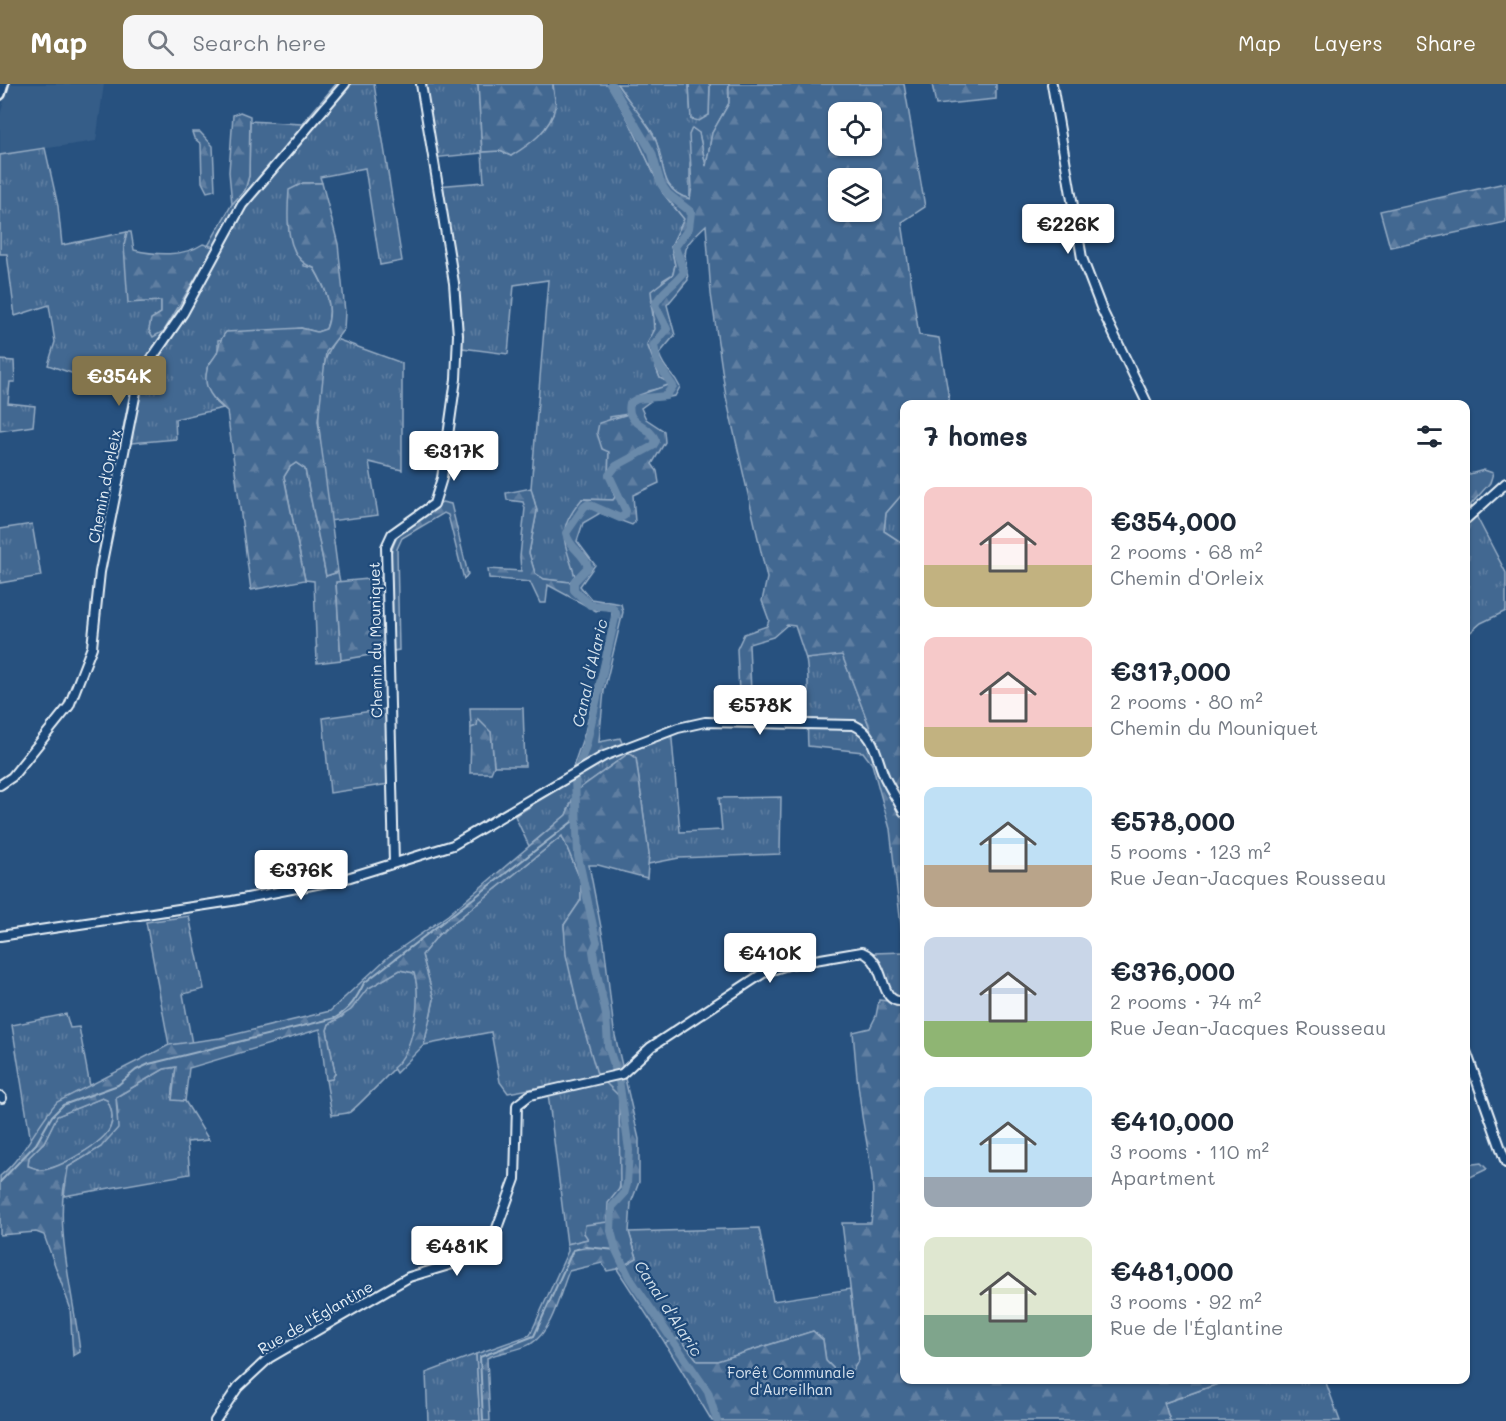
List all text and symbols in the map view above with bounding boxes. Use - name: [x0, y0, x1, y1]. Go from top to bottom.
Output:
- search box: [123, 15, 543, 69]
- text: Map: [30, 24, 87, 60]
- icon: search: [144, 26, 177, 59]
- text: Search here: [192, 28, 326, 57]
- text: Map: [1238, 29, 1281, 56]
- text: Layers: [1314, 29, 1383, 56]
- text: Share: [1416, 29, 1476, 56]
- map controls: [828, 102, 882, 222]
- button: locate: [828, 102, 882, 156]
- button: layers: [828, 168, 882, 222]
- pin: €226K: [1026, 204, 1110, 255]
- text: €226K: [1036, 210, 1100, 236]
- pin: €354K: [77, 356, 161, 407]
- text: €354K: [86, 362, 152, 388]
- text: 7 homes: [924, 419, 1028, 453]
- icon: filters: [1413, 420, 1446, 453]
- street label: Chemin d'Orleix: [83, 427, 125, 545]
- pin: €317K: [412, 431, 496, 482]
- text: €317K: [423, 437, 485, 463]
- text: €354,000: [1110, 504, 1237, 538]
- icon: home: [972, 511, 1044, 583]
- text: 2 rooms · 68 m²: [1110, 538, 1263, 564]
- street label: Chemin du Mouniquet: [364, 562, 386, 718]
- text: Chemin d'Orleix: [1110, 564, 1264, 590]
- water label: Canal d'Alaric: [566, 617, 612, 729]
- text: €317,000: [1110, 654, 1231, 688]
- icon: home: [972, 661, 1044, 733]
- pin: €578K: [718, 685, 802, 736]
- text: 2 rooms · 80 m²: [1110, 688, 1263, 714]
- text: €578K: [728, 691, 792, 717]
- text: Chemin du Mouniquet: [1110, 714, 1318, 740]
- text: €578,000: [1110, 804, 1235, 838]
- icon: home: [972, 811, 1044, 883]
- text: 5 rooms · 123 m²: [1110, 838, 1271, 864]
- pin: €376K: [259, 850, 343, 901]
- text: €376K: [269, 856, 333, 882]
- text: Rue Jean-Jacques Rousseau: [1110, 864, 1386, 890]
- pin: €410K: [728, 933, 812, 984]
- text: €410K: [738, 939, 802, 965]
- text: €376,000: [1110, 954, 1235, 988]
- icon: home: [972, 961, 1044, 1033]
- text: 2 rooms · 74 m²: [1110, 988, 1261, 1014]
- text: Rue Jean-Jacques Rousseau: [1110, 1014, 1386, 1040]
- text: €410,000: [1110, 1104, 1234, 1138]
- icon: home: [972, 1111, 1044, 1183]
- text: 3 rooms · 110 m²: [1110, 1138, 1269, 1164]
- text: Apartment: [1110, 1164, 1216, 1190]
- pin: €481K: [415, 1226, 499, 1277]
- text: €481K: [425, 1232, 489, 1258]
- text: €481,000: [1110, 1254, 1233, 1288]
- water label: Canal d'Alaric: [630, 1256, 708, 1360]
- icon: home: [972, 1261, 1044, 1333]
- street label: Rue de l'Églantine: [254, 1276, 376, 1358]
- text: 3 rooms · 92 m²: [1110, 1288, 1262, 1314]
- text: Rue de l'Églantine: [1110, 1314, 1283, 1340]
- park label: Forêt Communale d'Aureilhan: [727, 1362, 855, 1399]

